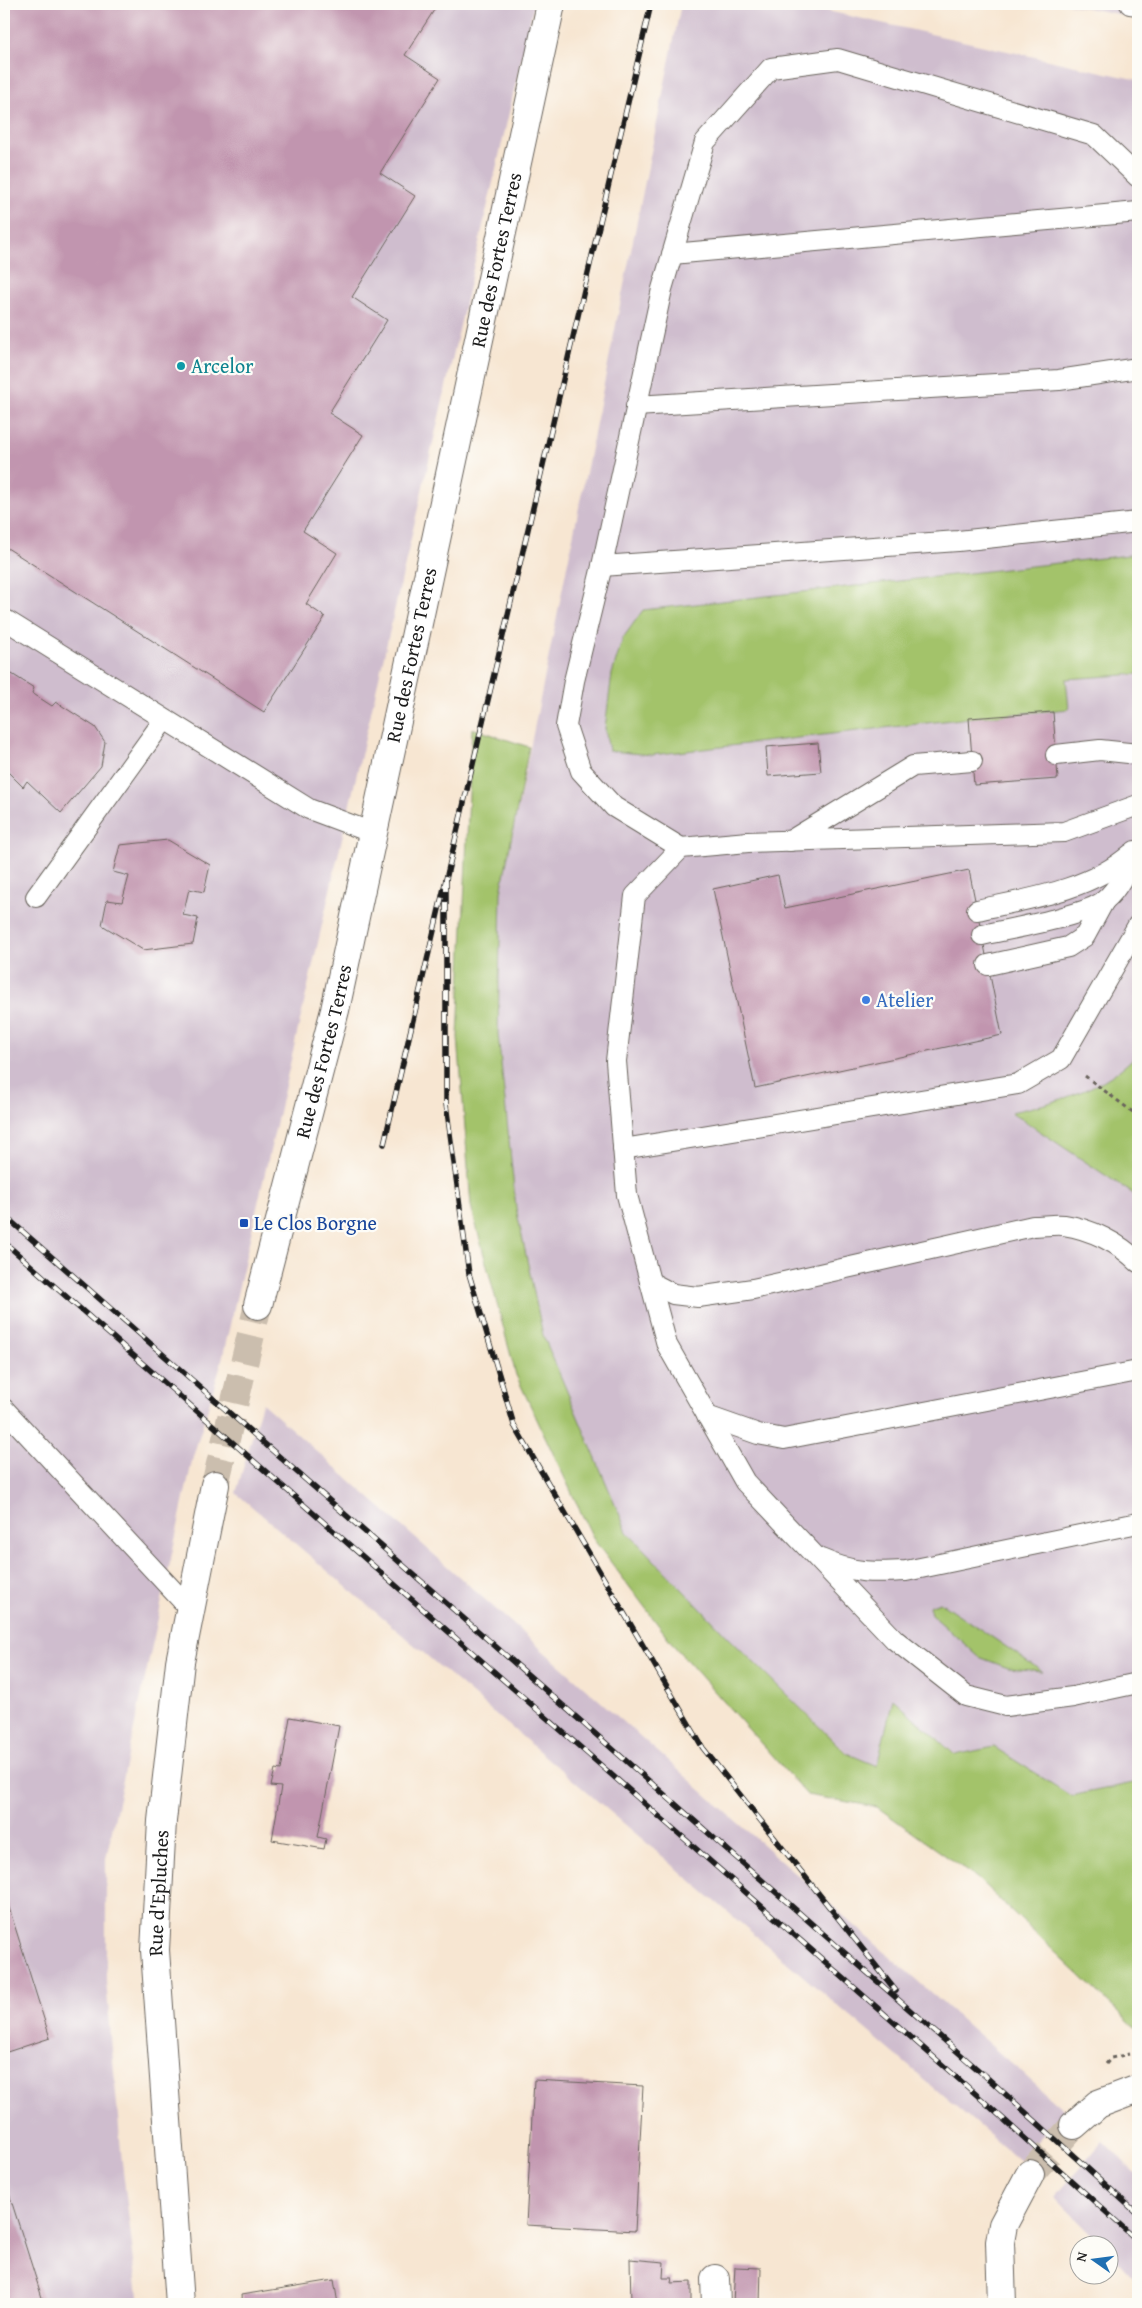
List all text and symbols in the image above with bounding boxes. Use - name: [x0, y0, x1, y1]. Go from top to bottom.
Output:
- street label: Rue des Fortes Terres: [463, 170, 528, 350]
- place label: Arcelor: [191, 351, 253, 380]
- marker: Arcelor: [175, 360, 187, 372]
- street label: Rue des Fortes Terres: [378, 565, 444, 745]
- street label: Rue des Fortes Terres: [287, 962, 358, 1141]
- place label: Atelier: [876, 985, 933, 1014]
- marker: Atelier: [860, 994, 872, 1006]
- place label: Le Clos Borgne: [254, 1208, 377, 1237]
- marker: Le Clos Borgne: [238, 1217, 250, 1229]
- street label: Rue d'Epluches: [140, 1829, 176, 1957]
- north arrow: [1070, 2236, 1120, 2286]
- text: N: [1071, 2249, 1092, 2264]

